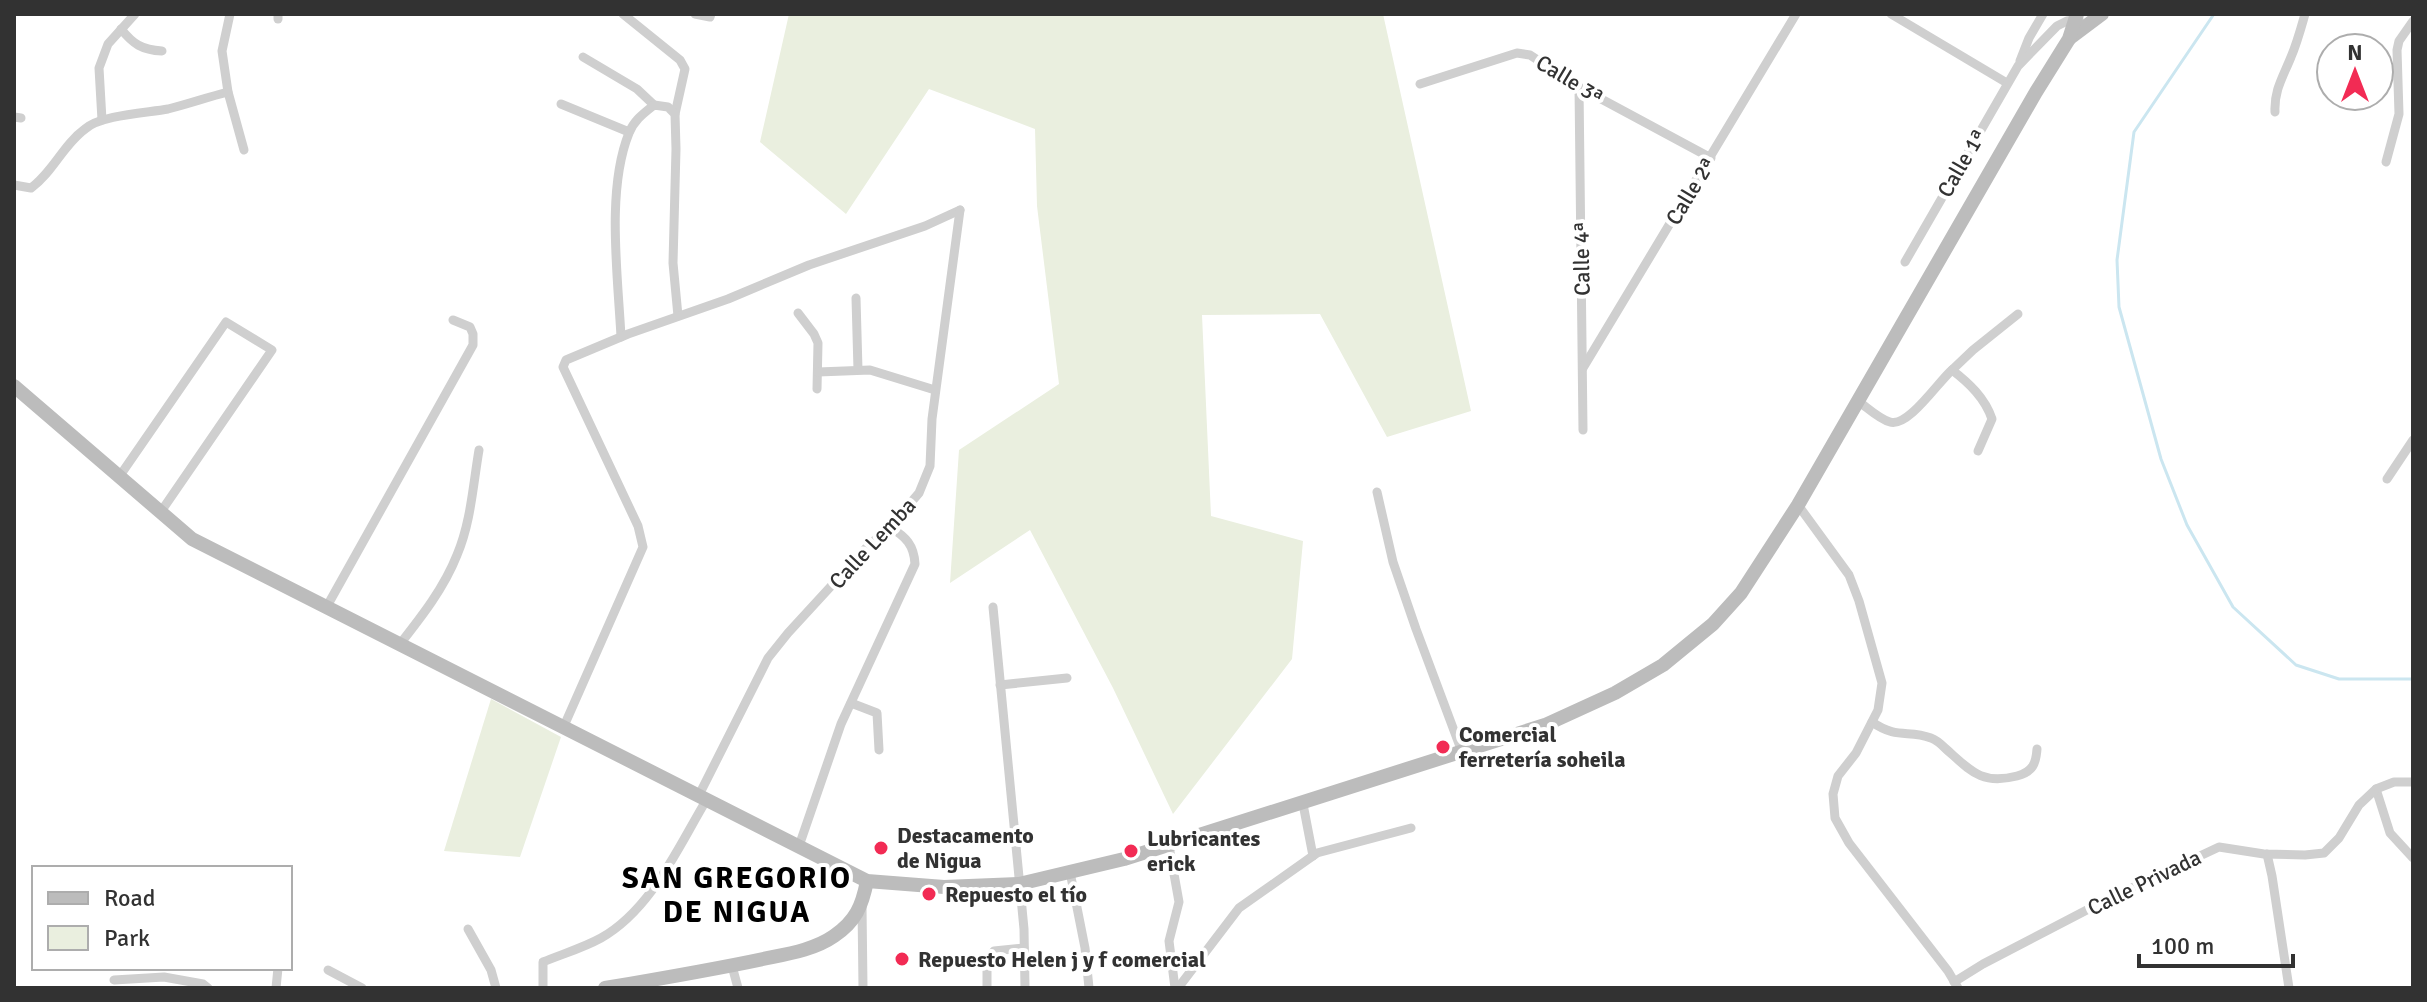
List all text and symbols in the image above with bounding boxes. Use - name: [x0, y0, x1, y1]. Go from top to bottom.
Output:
- north arrow: [2315, 32, 2395, 112]
- text: N: [2347, 39, 2363, 66]
- street label: Calle 3ª: [1531, 49, 1608, 110]
- street label: Calle 1ª: [1931, 125, 1992, 202]
- street label: Calle 2ª: [1660, 153, 1721, 230]
- street label: Calle 4ª: [1567, 222, 1596, 296]
- street label: Calle Lemba: [823, 492, 921, 595]
- place label: Comercial ferretería soheila: [1458, 721, 1626, 773]
- marker: Comercial ferretería soheila: [1434, 738, 1452, 756]
- place label: Destacamento de Nigua: [897, 822, 1034, 874]
- place label: Lubricantes erick: [1147, 825, 1261, 877]
- marker: Destacamento de Nigua: [872, 839, 890, 857]
- marker: Lubricantes erick: [1122, 842, 1140, 860]
- street label: Calle Privada: [2083, 843, 2205, 922]
- district label: SAN GREGORIO DE NIGUA: [622, 860, 852, 931]
- legend: [32, 866, 292, 970]
- place label: Repuesto el tío: [945, 881, 1087, 908]
- text: Road: [104, 883, 155, 913]
- marker: Repuesto el tío: [920, 885, 938, 903]
- scale bar: [2139, 918, 2293, 968]
- text: Park: [104, 923, 150, 953]
- text: 100 m: [2151, 931, 2214, 961]
- place label: Repuesto Helen j y f comercial: [918, 946, 1206, 973]
- marker: Repuesto Helen j y f comercial: [893, 950, 911, 968]

